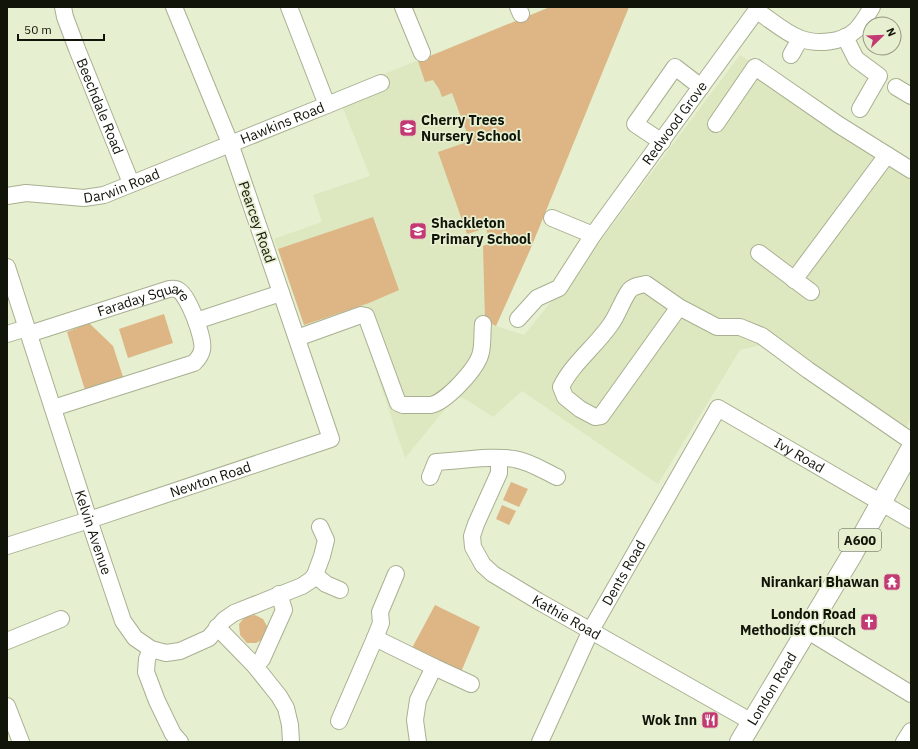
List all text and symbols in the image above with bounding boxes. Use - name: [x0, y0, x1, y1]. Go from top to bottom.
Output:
- scale bar: [18, 16, 104, 42]
- north arrow: [862, 16, 902, 56]
- text: 50 m: [24, 22, 52, 37]
- text: N: [883, 26, 899, 39]
- street label: Beechdale Road: [73, 55, 127, 157]
- street label: Redwood Grove: [638, 77, 711, 168]
- street label: Hawkins Road: [238, 98, 327, 148]
- place label: Cherry Trees Nursery School: [421, 111, 521, 145]
- school or university icon: Cherry Trees Nursery School: [398, 118, 418, 138]
- street label: Darwin Road: [82, 164, 162, 207]
- street label: Pearcey Road: [235, 179, 279, 265]
- place label: Shackleton Primary School: [431, 214, 531, 248]
- school or university icon: Shackleton Primary School: [408, 221, 428, 241]
- street label: Faraday Square: [95, 279, 194, 320]
- street label: Ivy Road: [771, 434, 828, 477]
- street label: Newton Road: [167, 457, 253, 501]
- street label: Kelvin Avenue: [71, 488, 116, 577]
- road number: A600: [839, 529, 881, 551]
- street label: Dents Road: [598, 537, 650, 609]
- temple icon: Nirankari Bhawan: [882, 572, 902, 592]
- place label: Nirankari Bhawan: [761, 573, 879, 591]
- street label: Kathie Road: [529, 591, 604, 644]
- place label: London Road Methodist Church: [740, 605, 856, 639]
- church icon: London Road Methodist Church: [859, 612, 879, 632]
- street label: London Road: [743, 649, 801, 729]
- restaurant icon: Wok Inn: [700, 710, 720, 730]
- place label: Wok Inn: [642, 711, 697, 729]

